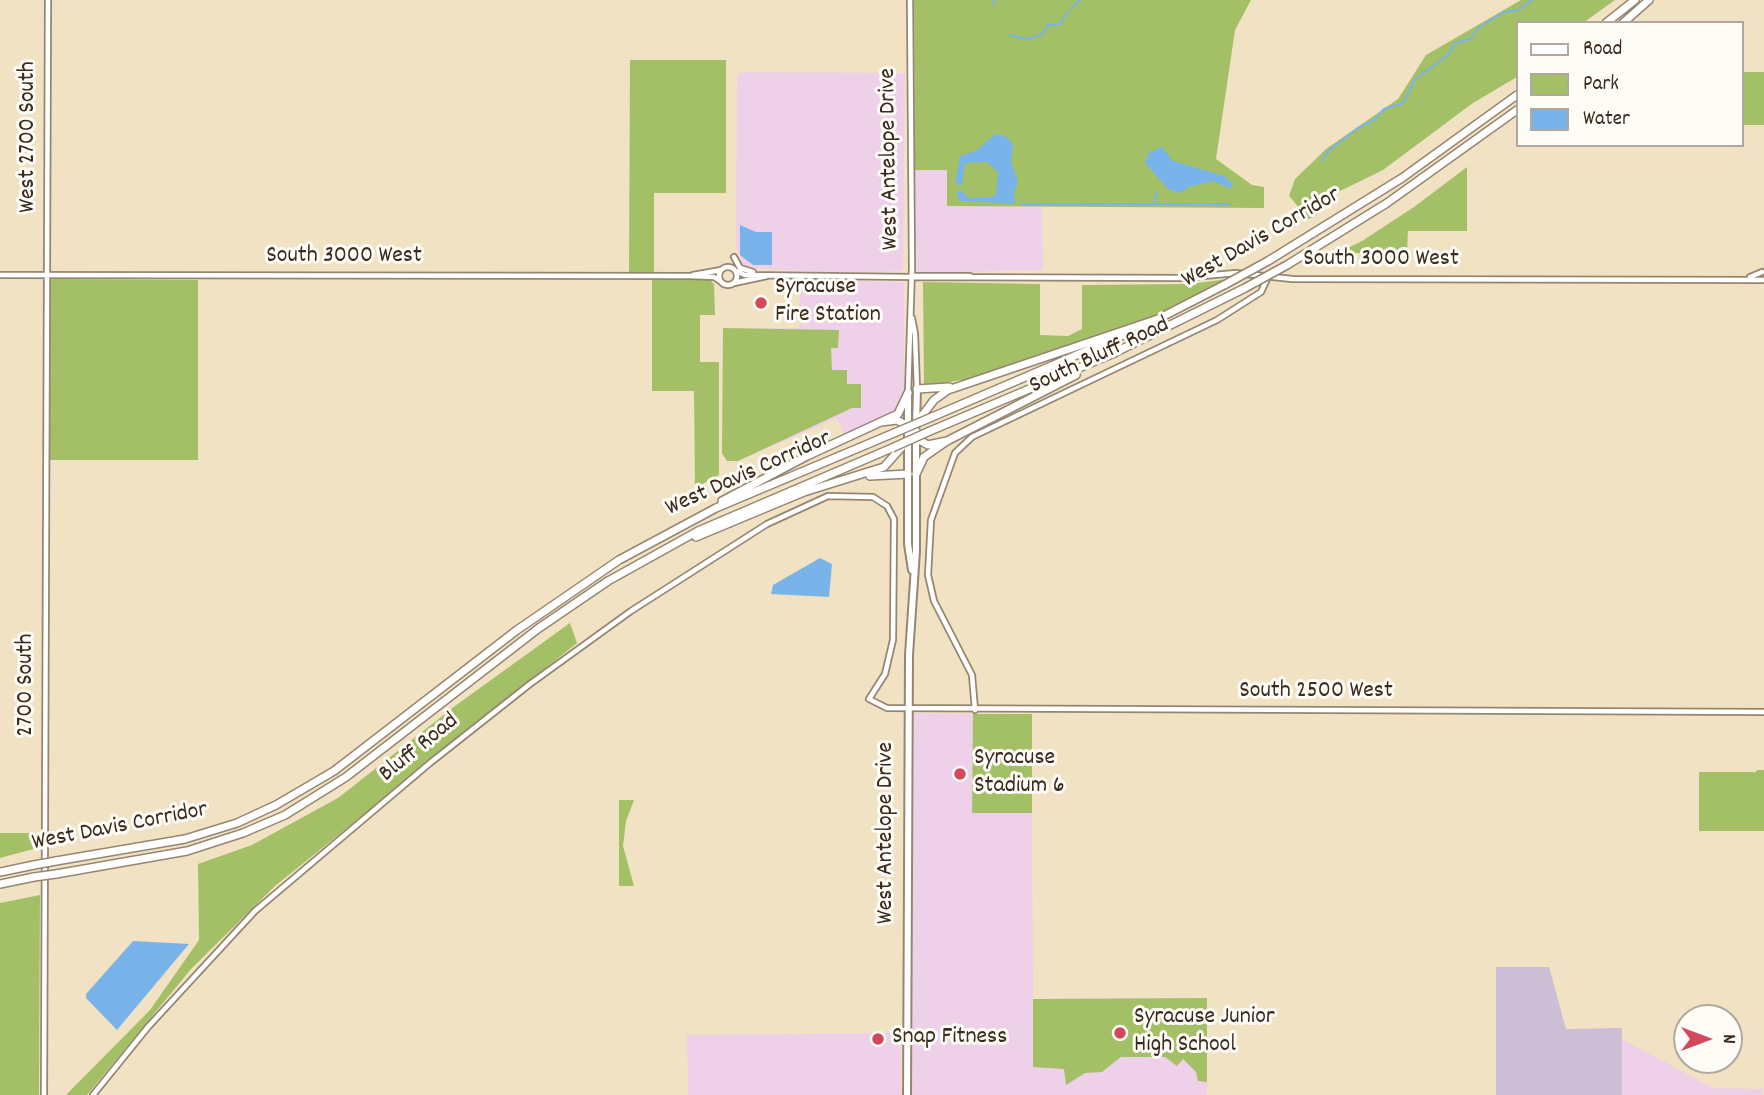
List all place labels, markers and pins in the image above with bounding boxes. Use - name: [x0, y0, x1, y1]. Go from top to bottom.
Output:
- place label: Syracuse Fire Station: [775, 275, 881, 331]
- marker: Syracuse Fire Station: [753, 295, 769, 311]
- place label: Syracuse Stadium 6: [974, 746, 1064, 802]
- marker: Syracuse Stadium 6: [952, 766, 968, 782]
- place label: Syracuse Junior High School: [1134, 1005, 1275, 1061]
- place label: Snap Fitness: [892, 1025, 1007, 1053]
- marker: Syracuse Junior High School: [1112, 1025, 1128, 1041]
- marker: Snap Fitness: [870, 1031, 886, 1047]

